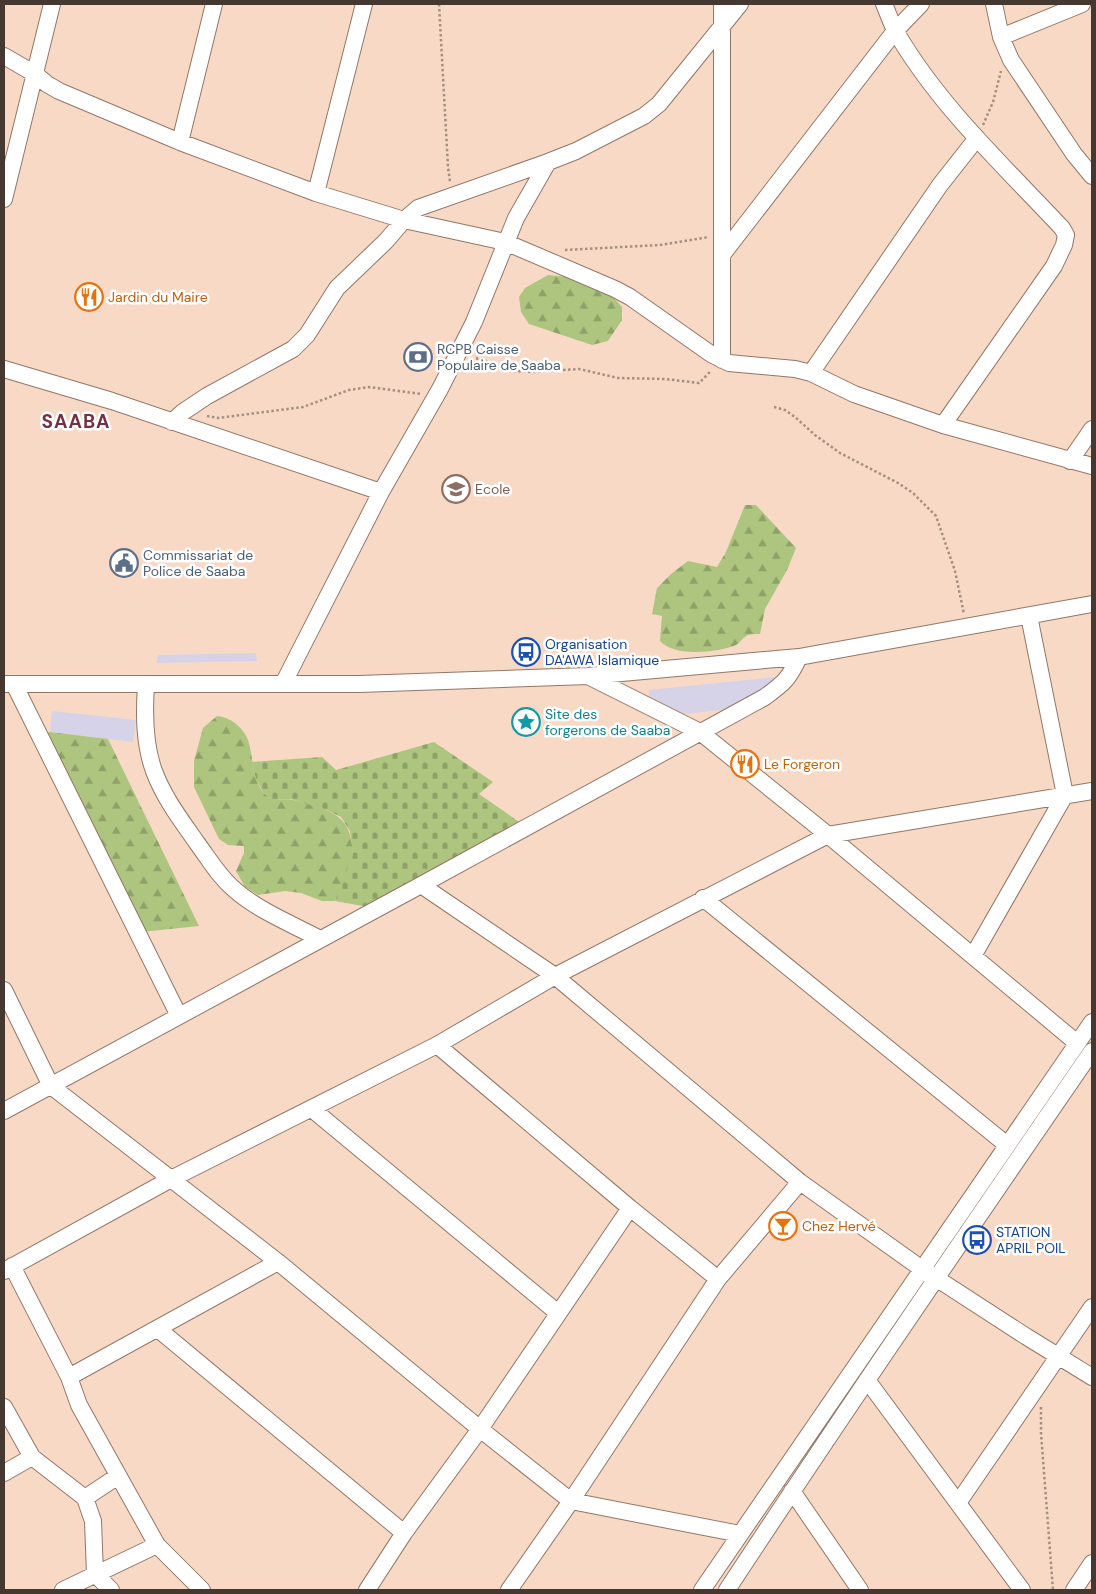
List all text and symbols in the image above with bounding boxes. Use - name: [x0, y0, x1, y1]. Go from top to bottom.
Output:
- restaurant icon: Jardin du Maire: [74, 282, 104, 312]
- place label: Jardin du Maire: [108, 288, 208, 306]
- place label: RCPB Caisse Populaire de Saaba: [437, 340, 561, 374]
- bank icon: RCPB Caisse Populaire de Saaba: [403, 342, 433, 372]
- district label: SAABA: [42, 409, 110, 434]
- school or university icon: Ecole: [441, 474, 471, 504]
- place label: Ecole: [475, 480, 510, 498]
- place label: Commissariat de Police de Saaba: [143, 546, 253, 580]
- public building icon: Commissariat de Police de Saaba: [109, 548, 139, 578]
- place label: Organisation DA'AWA Islamique: [545, 635, 659, 669]
- bus stop icon: Organisation DA'AWA Islamique: [511, 637, 541, 667]
- place label: Site des forgerons de Saaba: [545, 705, 670, 739]
- place icon: Site des forgerons de Saaba: [511, 707, 541, 737]
- restaurant icon: Le Forgeron: [730, 749, 760, 779]
- place label: Le Forgeron: [764, 755, 840, 773]
- bar icon: Chez Hervé: [768, 1211, 798, 1241]
- place label: Chez Hervé: [802, 1217, 876, 1235]
- place label: STATION APRIL POIL: [996, 1223, 1066, 1257]
- bus stop icon: STATION APRIL POIL: [962, 1225, 992, 1255]

